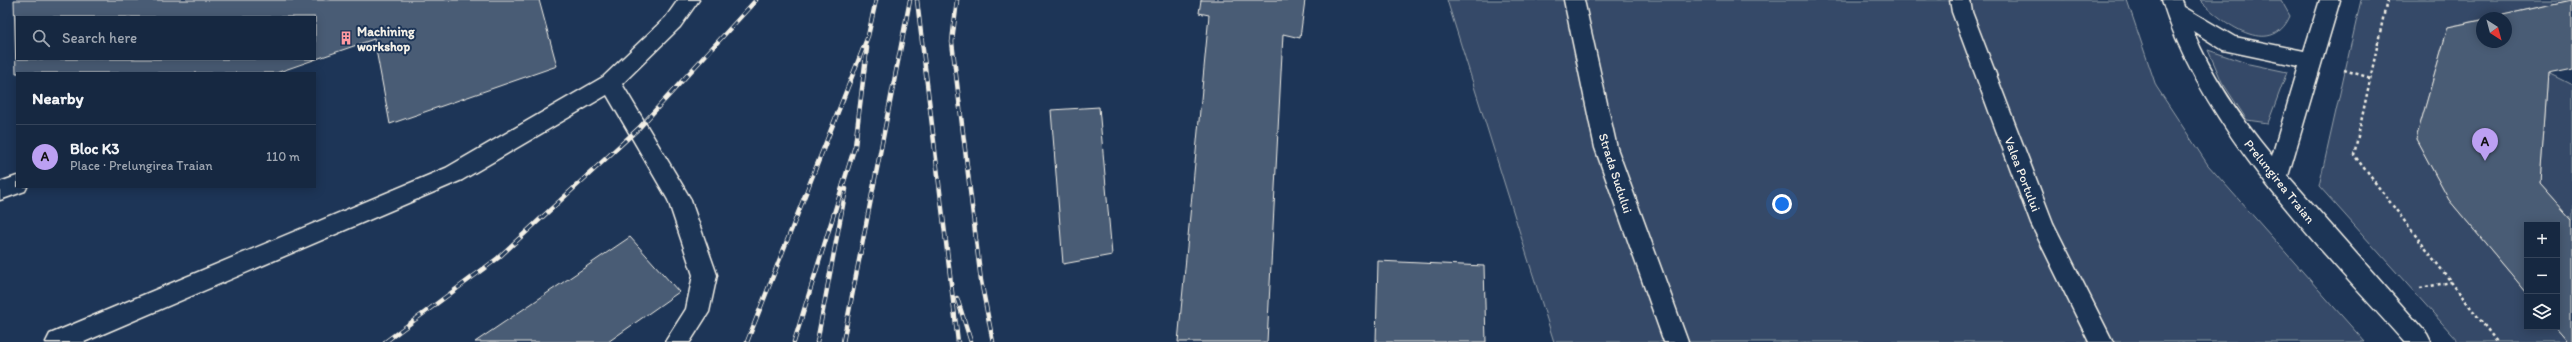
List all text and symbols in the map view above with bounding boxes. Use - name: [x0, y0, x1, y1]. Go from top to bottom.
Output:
- north arrow: [2476, 12, 2512, 48]
- search box: [16, 16, 316, 60]
- place label: Machining workshop: [357, 24, 415, 55]
- icon: search: [30, 27, 52, 49]
- text: Search here: [62, 29, 137, 47]
- building icon: Machining workshop: [338, 30, 354, 46]
- text: Nearby: [32, 88, 84, 108]
- pin: A: [2472, 128, 2498, 161]
- street label: Strada Sudului: [1596, 131, 1636, 215]
- street label: Valea Portului: [2001, 135, 2044, 214]
- street label: Prelungirea Traian: [2241, 136, 2318, 227]
- text: Bloc K3: [70, 140, 119, 158]
- text: A: [41, 149, 49, 164]
- text: 110 m: [266, 149, 300, 164]
- text: Place · Prelungirea Traian: [70, 158, 213, 173]
- your location: [1772, 194, 1792, 214]
- map controls: [2524, 222, 2560, 330]
- button: +: [2524, 222, 2560, 258]
- button: −: [2524, 258, 2560, 294]
- button: layers: [2524, 294, 2560, 330]

